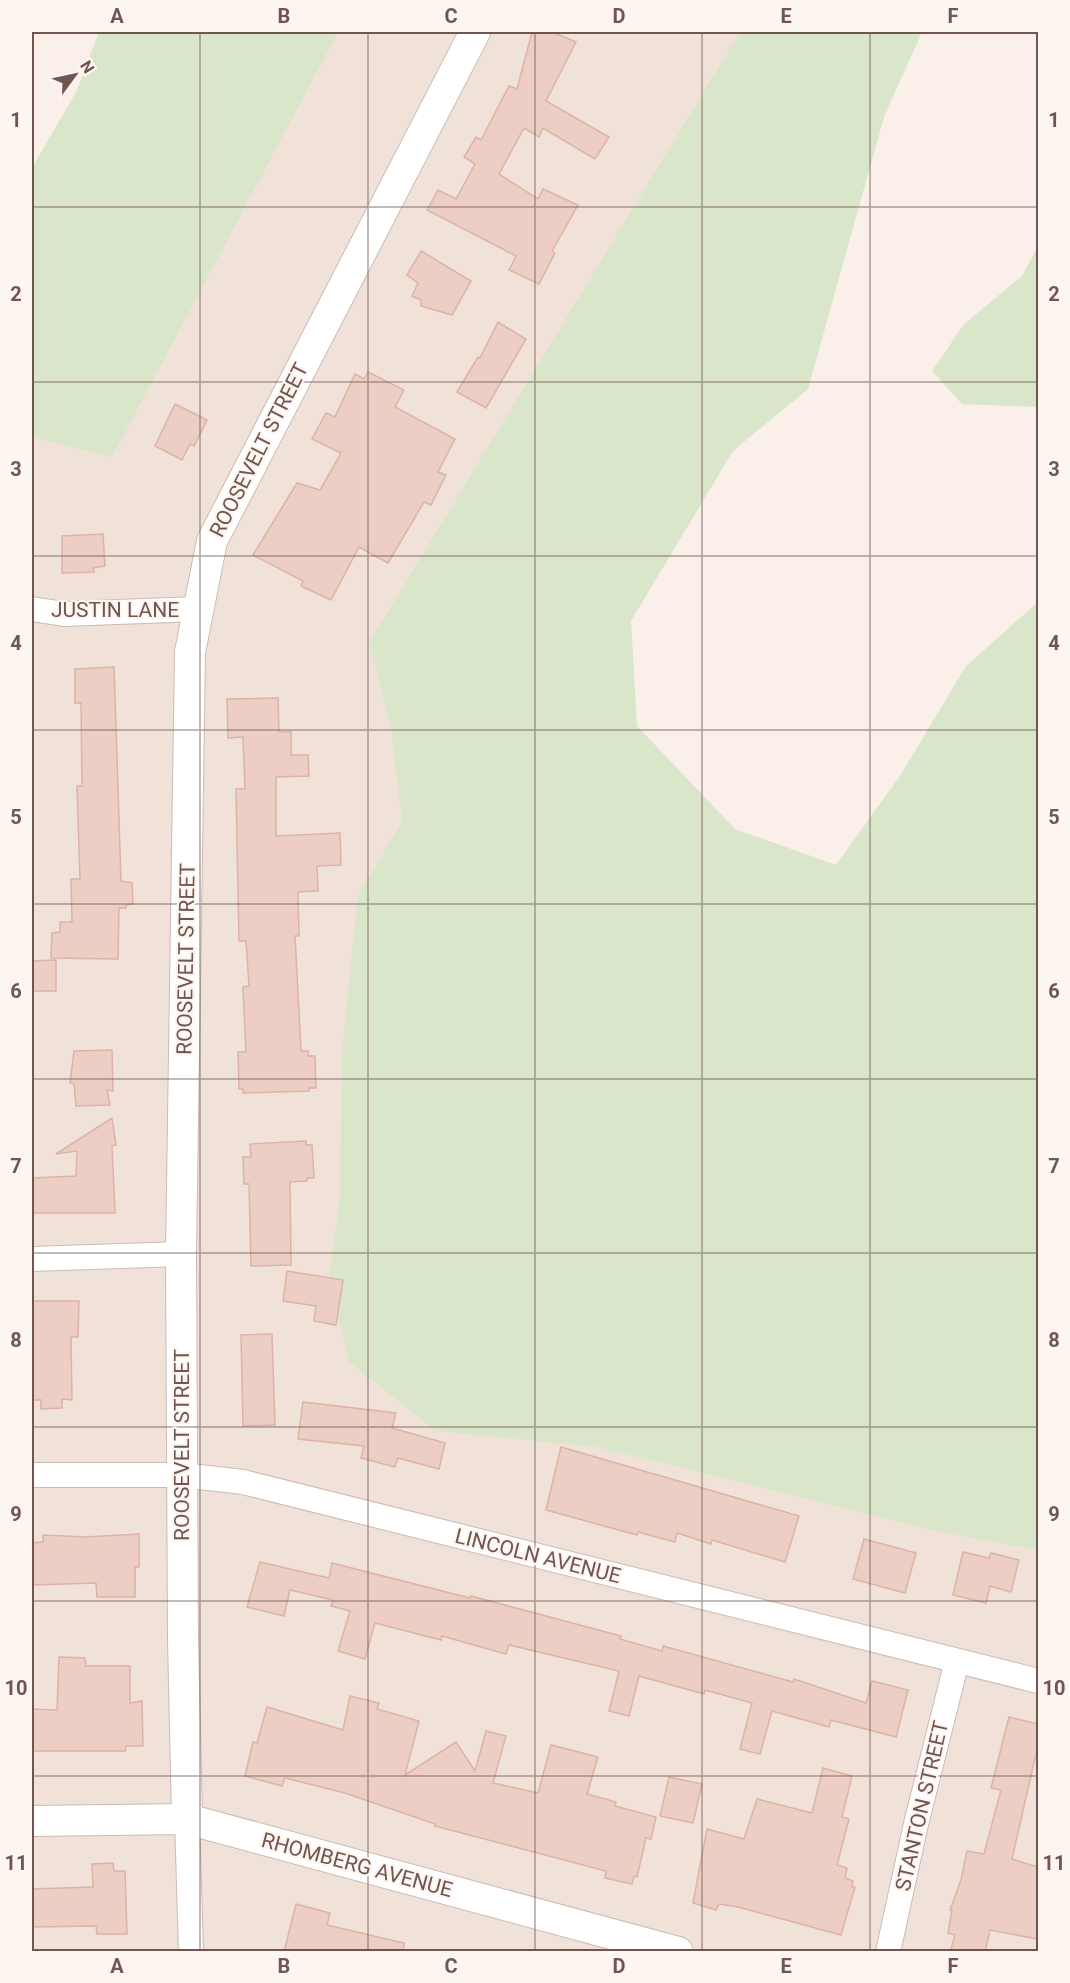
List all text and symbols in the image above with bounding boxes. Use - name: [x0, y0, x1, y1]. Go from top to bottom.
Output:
- text: A: [110, 4, 124, 28]
- text: B: [278, 4, 290, 28]
- text: C: [444, 4, 458, 28]
- text: D: [613, 4, 626, 28]
- text: E: [780, 4, 792, 28]
- text: F: [948, 4, 959, 28]
- north arrow: [45, 45, 105, 105]
- text: N: [76, 57, 98, 77]
- text: 1: [10, 108, 22, 132]
- text: 1: [1048, 108, 1060, 132]
- text: 2: [10, 282, 22, 306]
- text: 2: [1048, 282, 1060, 306]
- street label: ROOSEVELT STREET: [205, 359, 313, 541]
- text: 3: [10, 457, 22, 481]
- text: 3: [1048, 457, 1060, 481]
- street label: JUSTIN LANE: [51, 598, 179, 622]
- text: 4: [10, 631, 22, 655]
- text: 4: [1048, 631, 1060, 655]
- text: 5: [10, 805, 22, 829]
- text: 5: [1048, 805, 1060, 829]
- street label: ROOSEVELT STREET: [172, 862, 200, 1055]
- text: 6: [10, 979, 22, 1003]
- text: 6: [1048, 979, 1060, 1003]
- text: 7: [10, 1154, 22, 1178]
- text: 7: [1048, 1154, 1060, 1178]
- text: 8: [10, 1328, 22, 1352]
- text: 8: [1048, 1328, 1060, 1352]
- street label: ROOSEVELT STREET: [170, 1349, 194, 1541]
- text: 9: [10, 1502, 22, 1526]
- text: 9: [1048, 1502, 1060, 1526]
- street label: LINCOLN AVENUE: [452, 1524, 624, 1588]
- text: 10: [5, 1676, 27, 1700]
- text: 10: [1043, 1676, 1065, 1700]
- street label: STANTON STREET: [891, 1718, 953, 1893]
- street label: RHOMBERG AVENUE: [259, 1828, 455, 1902]
- text: 11: [5, 1851, 27, 1875]
- text: 11: [1043, 1851, 1065, 1875]
- text: A: [110, 1954, 124, 1978]
- text: B: [278, 1954, 290, 1978]
- text: C: [444, 1954, 458, 1978]
- text: D: [613, 1954, 626, 1978]
- text: E: [780, 1954, 792, 1978]
- text: F: [948, 1954, 959, 1978]

